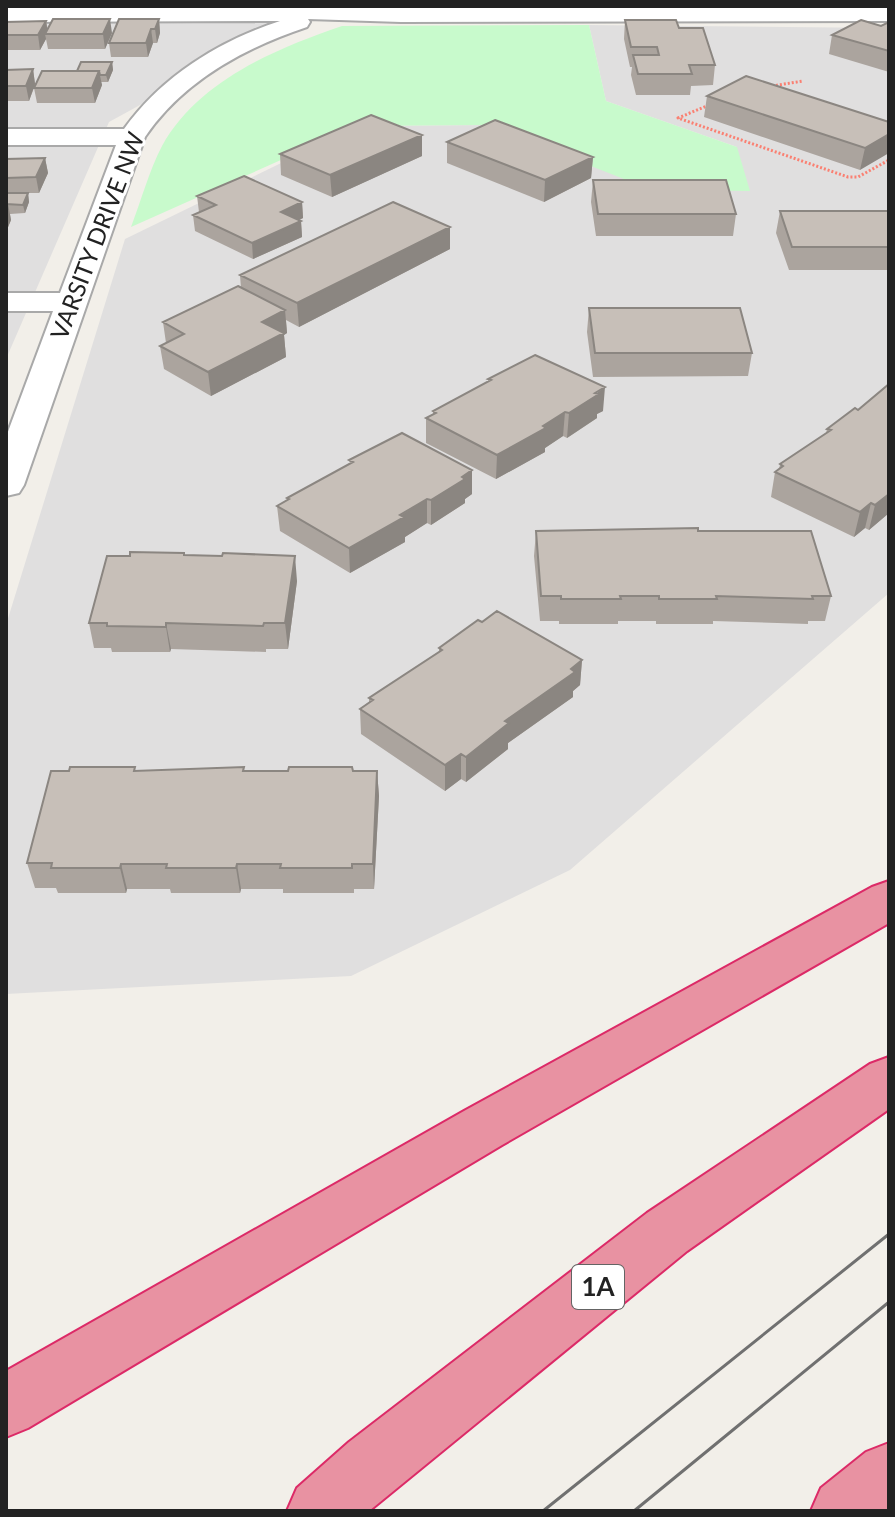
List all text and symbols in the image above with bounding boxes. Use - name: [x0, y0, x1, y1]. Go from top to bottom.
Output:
- street label: VARSITY DRIVE NW: [44, 128, 150, 343]
- road number: 1A: [572, 1265, 624, 1309]

